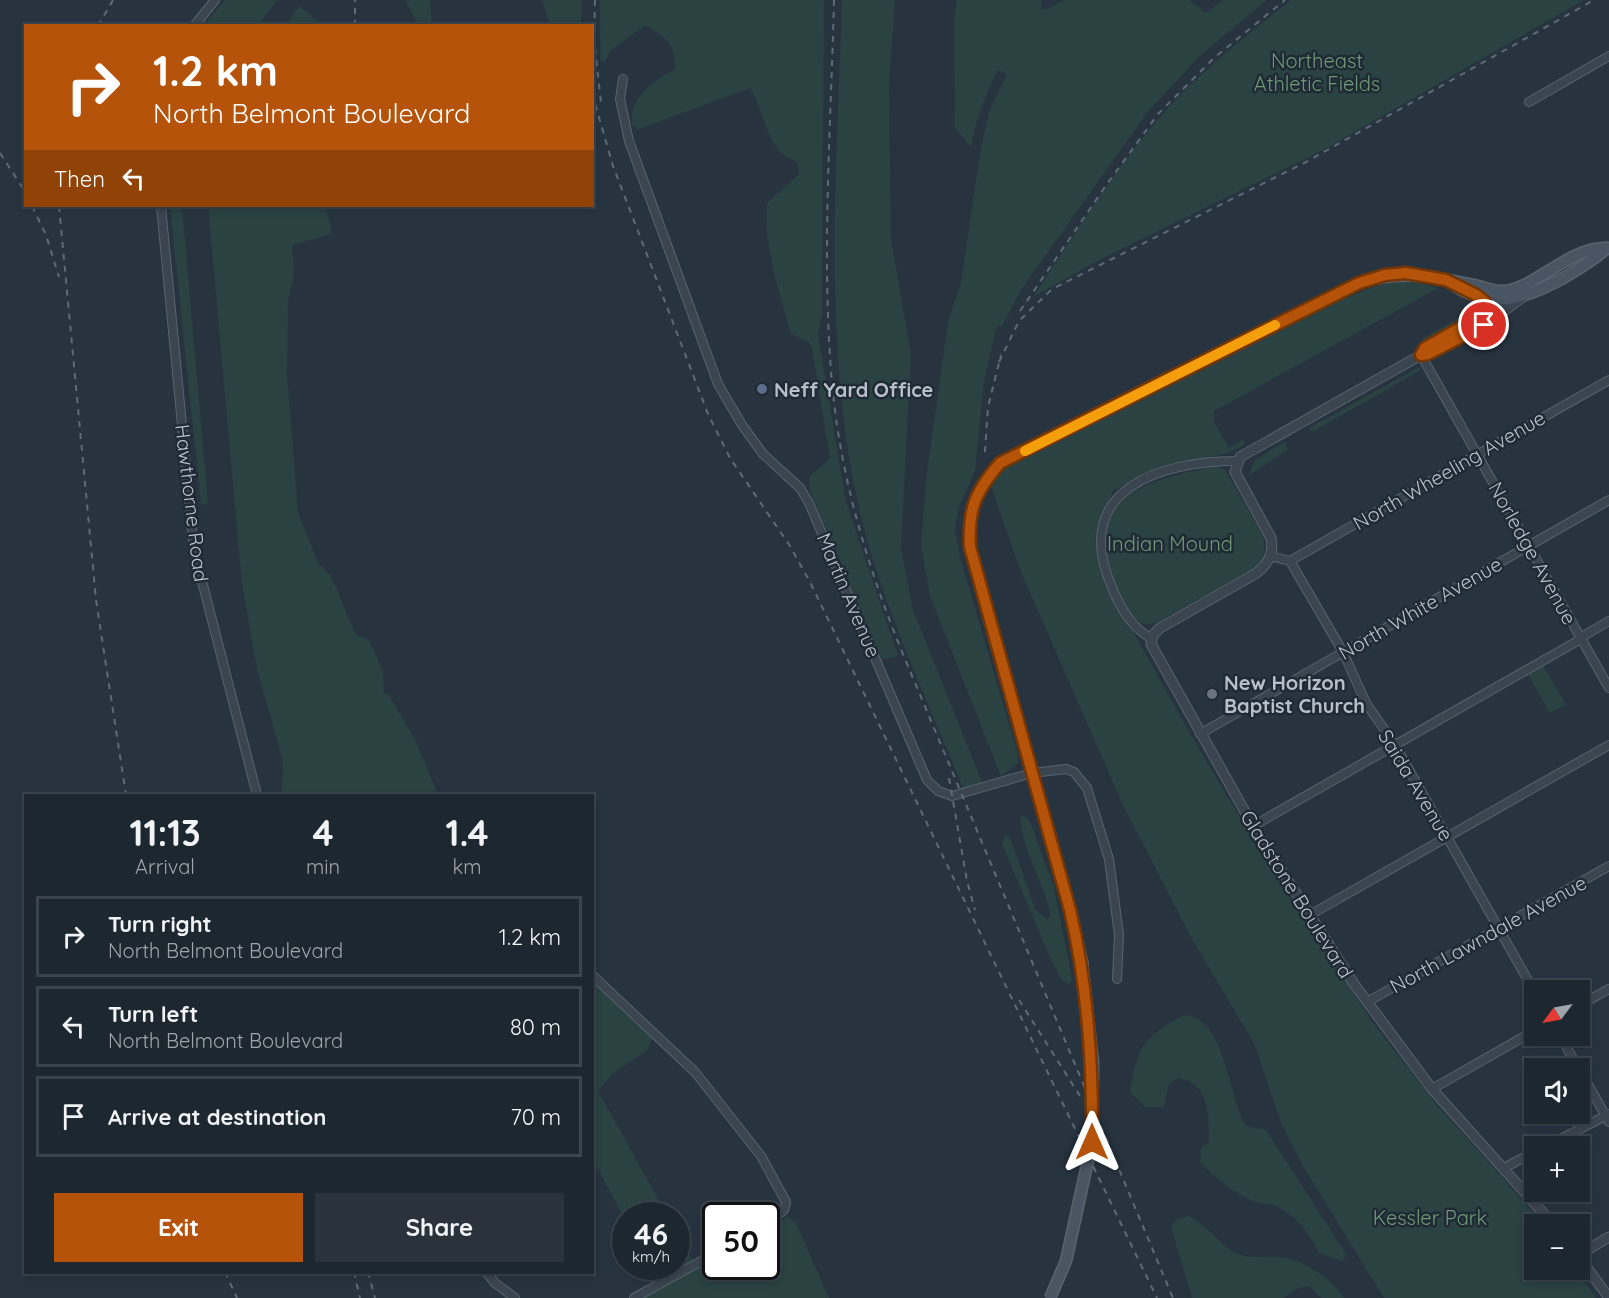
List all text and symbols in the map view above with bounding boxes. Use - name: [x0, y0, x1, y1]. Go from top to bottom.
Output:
- text: 1.2 km: [153, 44, 278, 97]
- icon: right: [54, 48, 132, 126]
- park label: Northeast Athletic Fields: [1254, 48, 1380, 96]
- text: North Belmont Boulevard: [153, 96, 470, 130]
- icon: left: [117, 162, 150, 195]
- text: Then: [54, 165, 105, 193]
- pin: [1458, 299, 1509, 350]
- icon: arrive: [1467, 308, 1500, 341]
- place label: Neff Yard Office: [774, 377, 933, 402]
- marker: Neff Yard Office: [755, 382, 769, 396]
- street label: North Wheeling Avenue: [1348, 405, 1550, 535]
- street label: Hawthorne Road: [170, 423, 214, 583]
- street label: Norledge Avenue: [1483, 477, 1583, 629]
- street label: Martin Avenue: [812, 529, 886, 661]
- park label: Indian Mound: [1107, 531, 1233, 556]
- street label: North White Avenue: [1334, 551, 1506, 665]
- place label: New Horizon Baptist Church: [1224, 670, 1365, 718]
- marker: New Horizon Baptist Church: [1205, 687, 1219, 701]
- street label: Saida Avenue: [1373, 725, 1459, 845]
- street label: Gladstone Boulevard: [1235, 805, 1359, 983]
- text: 11:13: [129, 810, 201, 855]
- text: 4: [312, 810, 334, 855]
- text: 1.4: [446, 810, 489, 855]
- text: Arrival: [135, 854, 195, 879]
- text: min: [306, 854, 340, 879]
- text: km: [453, 854, 482, 879]
- street label: North Lawndale Avenue: [1385, 869, 1591, 999]
- text: Turn right: [108, 910, 212, 938]
- icon: right: [57, 920, 90, 953]
- text: 1.2 km: [499, 923, 561, 951]
- text: North Belmont Boulevard: [108, 938, 343, 963]
- north arrow: [1524, 980, 1590, 1046]
- map controls: [1524, 980, 1590, 1280]
- text: Turn left: [108, 1000, 198, 1028]
- icon: left: [57, 1010, 90, 1043]
- text: 80 m: [510, 1013, 561, 1041]
- text: North Belmont Boulevard: [108, 1028, 343, 1053]
- button: sound: [1524, 1058, 1590, 1124]
- icon: arrive: [57, 1100, 90, 1133]
- text: Arrive at destination: [108, 1103, 326, 1131]
- text: 70 m: [511, 1103, 561, 1131]
- position arrow: [1060, 1110, 1124, 1174]
- button: +: [1524, 1136, 1590, 1202]
- button: Exit: [54, 1193, 303, 1262]
- button: Share: [315, 1193, 564, 1262]
- speed limit sign: 50: [702, 1202, 780, 1280]
- park label: Kessler Park: [1373, 1205, 1487, 1230]
- button: −: [1524, 1214, 1590, 1280]
- text: 46: [634, 1215, 668, 1253]
- text: km/h: [632, 1247, 670, 1266]

